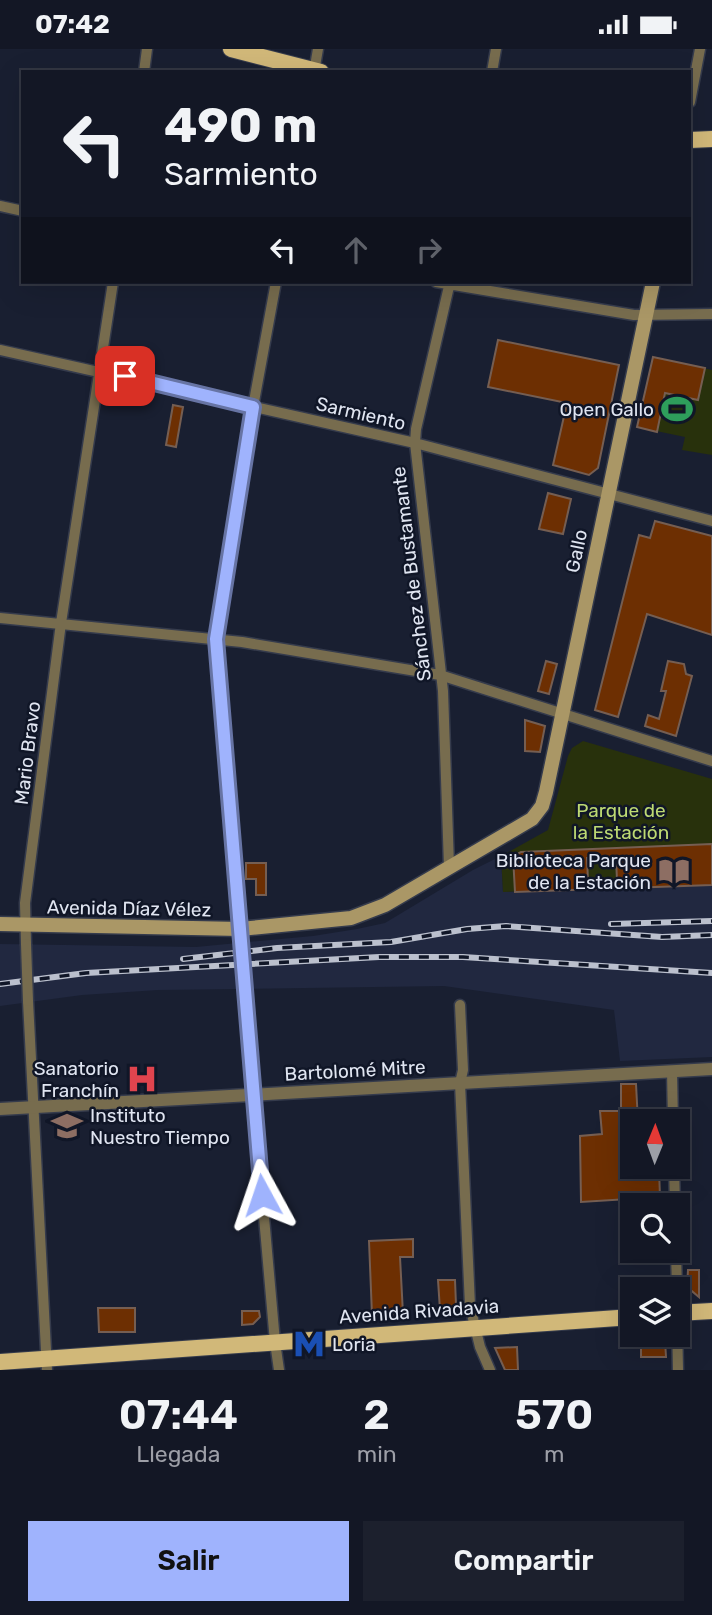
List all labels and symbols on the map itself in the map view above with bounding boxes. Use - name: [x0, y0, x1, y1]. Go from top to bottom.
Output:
- pin: [95, 346, 155, 406]
- street label: Sarmiento: [314, 392, 408, 435]
- sports icon: Open Gallo: [660, 392, 694, 426]
- place label: Open Gallo: [559, 398, 654, 421]
- street label: Sánchez de Bustamante: [387, 465, 436, 683]
- street label: Gallo: [561, 527, 592, 575]
- street label: Mario Bravo: [10, 700, 45, 806]
- park label: Parque de la Estación: [573, 799, 669, 844]
- place label: Biblioteca Parque de la Estación: [496, 849, 651, 894]
- library icon: Biblioteca Parque de la Estación: [657, 854, 691, 888]
- street label: Avenida Díaz Vélez: [47, 896, 211, 921]
- street label: Bartolomé Mitre: [284, 1055, 426, 1086]
- place label: Sanatorio Franchín: [34, 1057, 119, 1102]
- hospital icon: Sanatorio Franchín: [125, 1062, 159, 1096]
- place label: Instituto Nuestro Tiempo: [90, 1104, 230, 1149]
- school or university icon: Instituto Nuestro Tiempo: [50, 1109, 84, 1143]
- north arrow: [620, 1109, 690, 1179]
- position arrow: [225, 1158, 299, 1232]
- street label: Avenida Rivadavia: [338, 1294, 500, 1329]
- metro station icon: Loria: [292, 1327, 326, 1361]
- place label: Loria: [332, 1333, 376, 1356]

